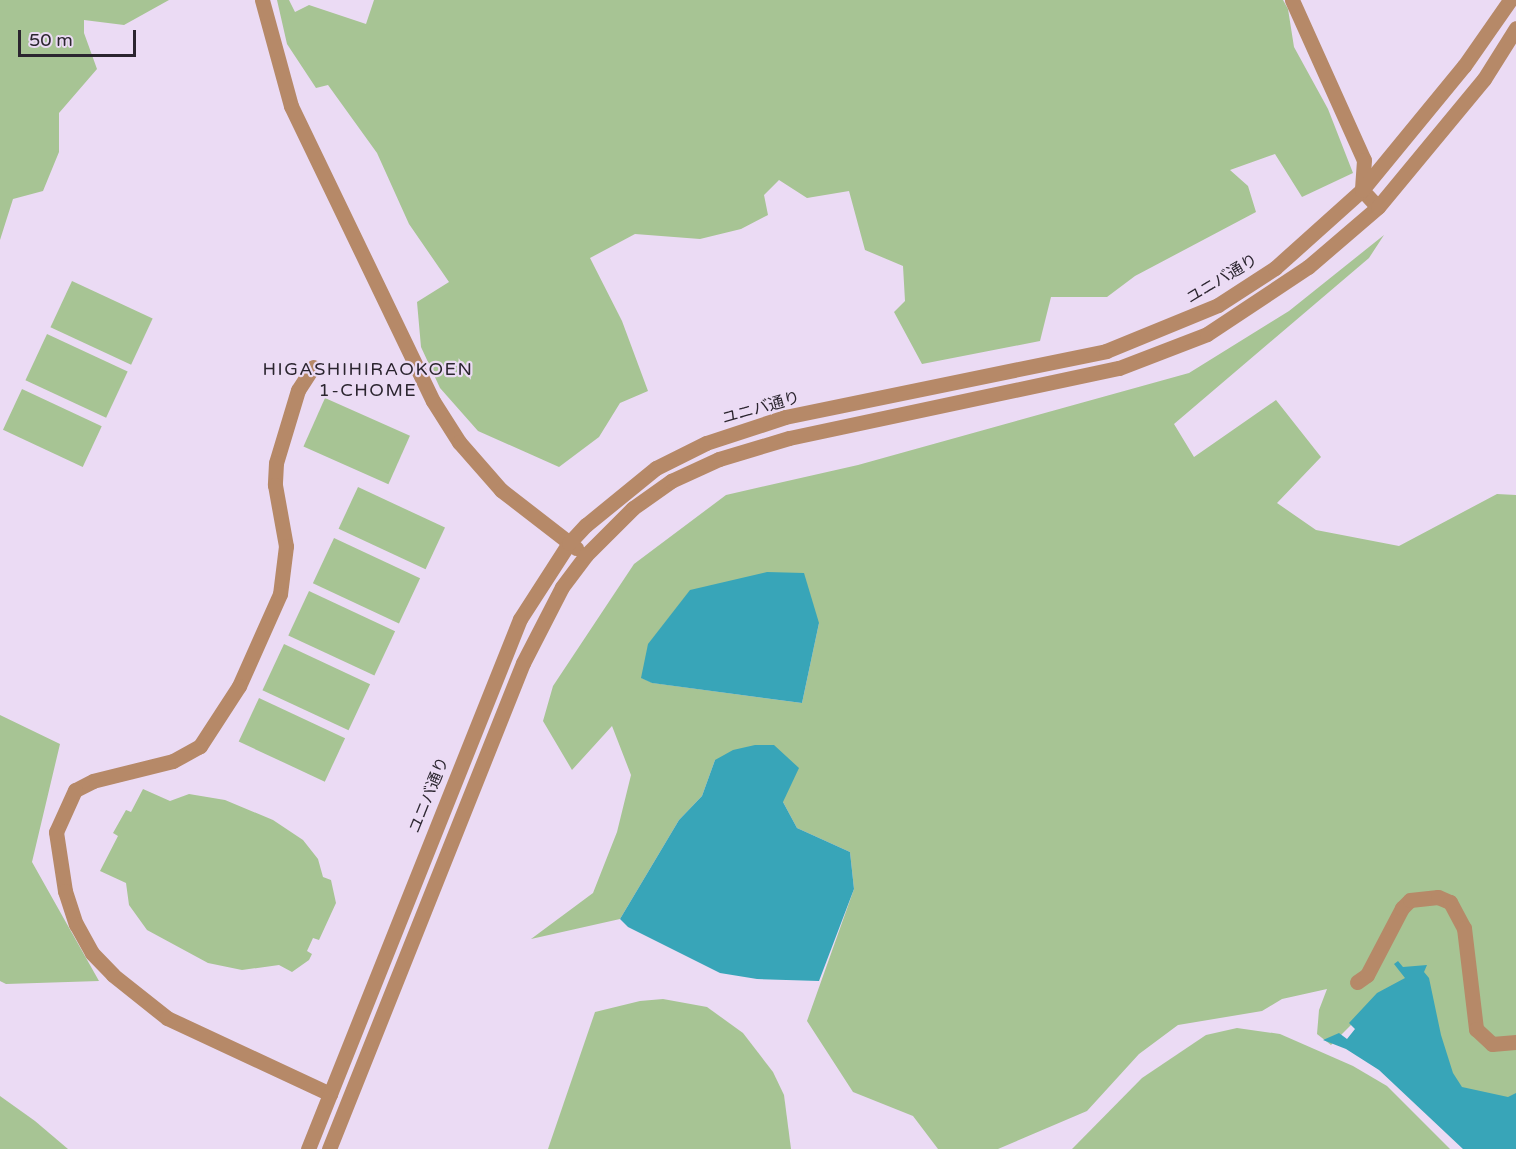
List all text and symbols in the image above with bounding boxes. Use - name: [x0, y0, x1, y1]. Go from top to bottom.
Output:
- scale bar: [21, 18, 140, 56]
- text: 50 m: [29, 29, 73, 51]
- street label: ユニバ通り: [1183, 250, 1261, 308]
- district label: HIGASHIHIRAOKOEN 1-CHOME: [263, 359, 473, 401]
- street label: ユニバ通り: [720, 388, 802, 428]
- street label: ユニバ通り: [405, 754, 453, 836]

